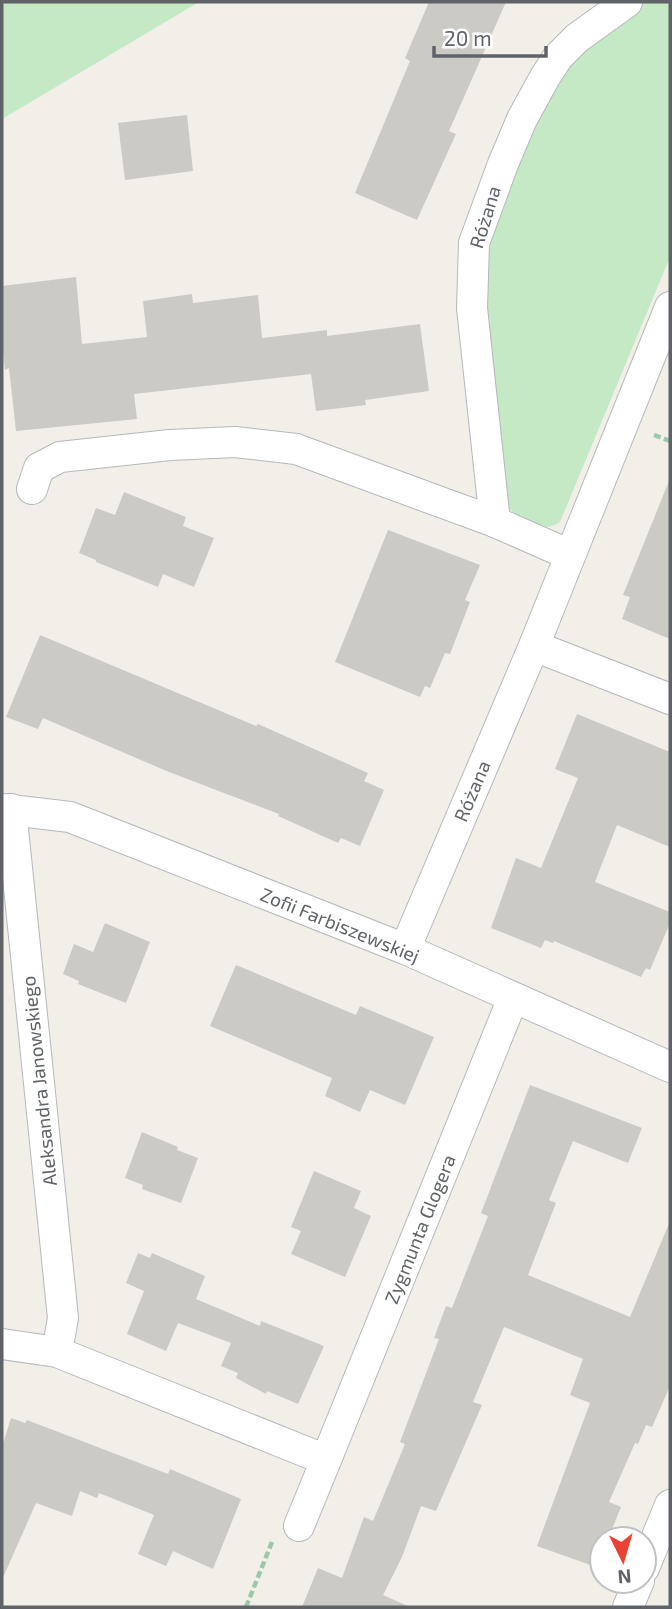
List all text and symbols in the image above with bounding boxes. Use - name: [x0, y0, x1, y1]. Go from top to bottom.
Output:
- scale bar: [434, 14, 546, 58]
- text: 20 m: [444, 25, 492, 50]
- street label: Różana: [464, 183, 505, 251]
- street label: Różana: [448, 757, 495, 825]
- street label: Zofii Farbiszewskiej: [257, 882, 423, 967]
- street label: Aleksandra Janowskiego: [16, 975, 61, 1187]
- street label: Zygmunta Glogera: [379, 1151, 460, 1307]
- north arrow: [588, 1525, 658, 1595]
- text: N: [617, 1565, 632, 1589]

